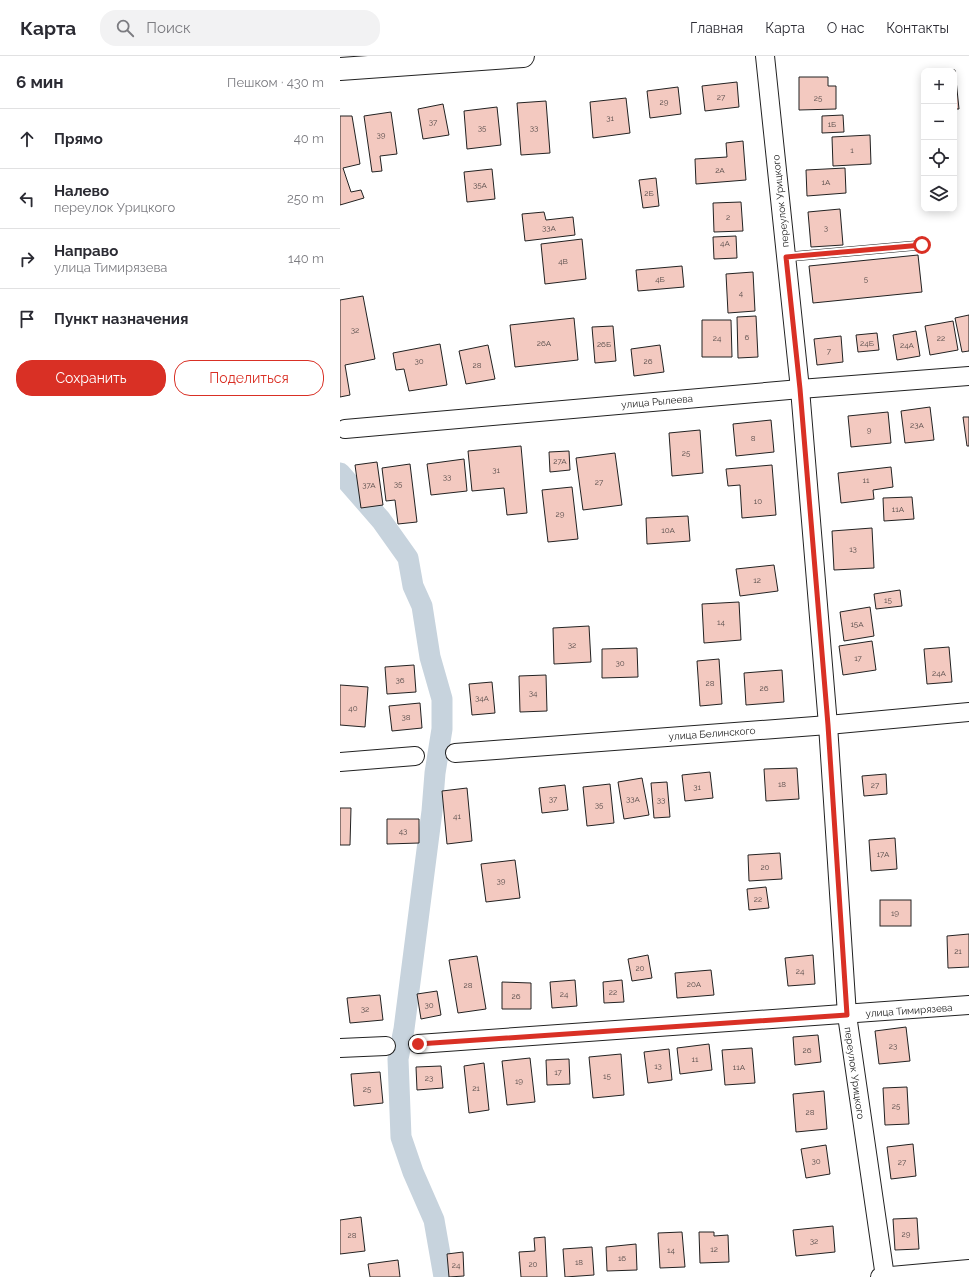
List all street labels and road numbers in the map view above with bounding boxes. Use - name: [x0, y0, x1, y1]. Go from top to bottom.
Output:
- street label: переулок Урицкого: [770, 154, 791, 248]
- street label: улица Рылеева: [621, 393, 693, 410]
- street label: улица Белинского: [668, 725, 756, 742]
- street label: улица Тимирязева: [865, 1002, 953, 1019]
- street label: переулок Урицкого: [843, 1026, 866, 1120]

